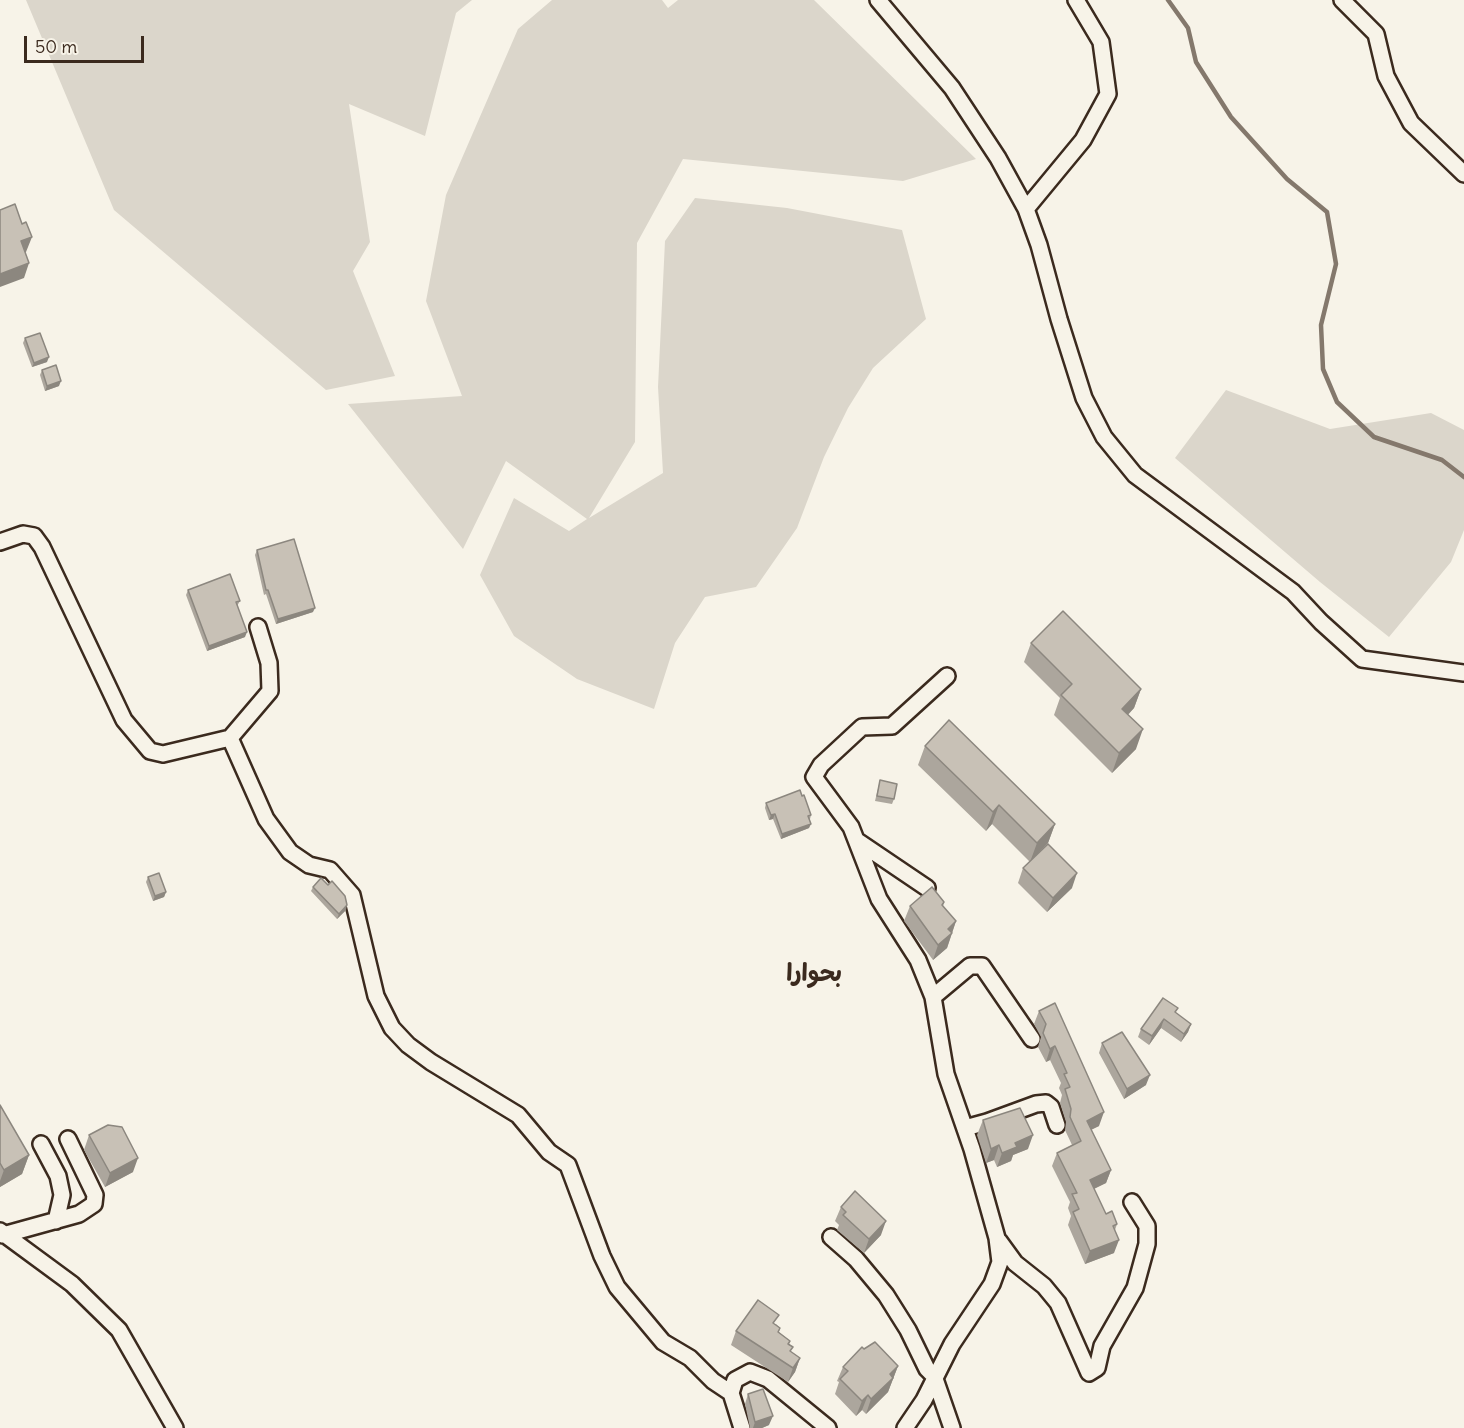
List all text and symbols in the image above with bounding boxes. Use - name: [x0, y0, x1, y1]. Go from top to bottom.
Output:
- scale bar: [27, 24, 147, 62]
- text: 50 m: [35, 35, 77, 58]
- district label: بحوارا: [786, 960, 842, 988]

